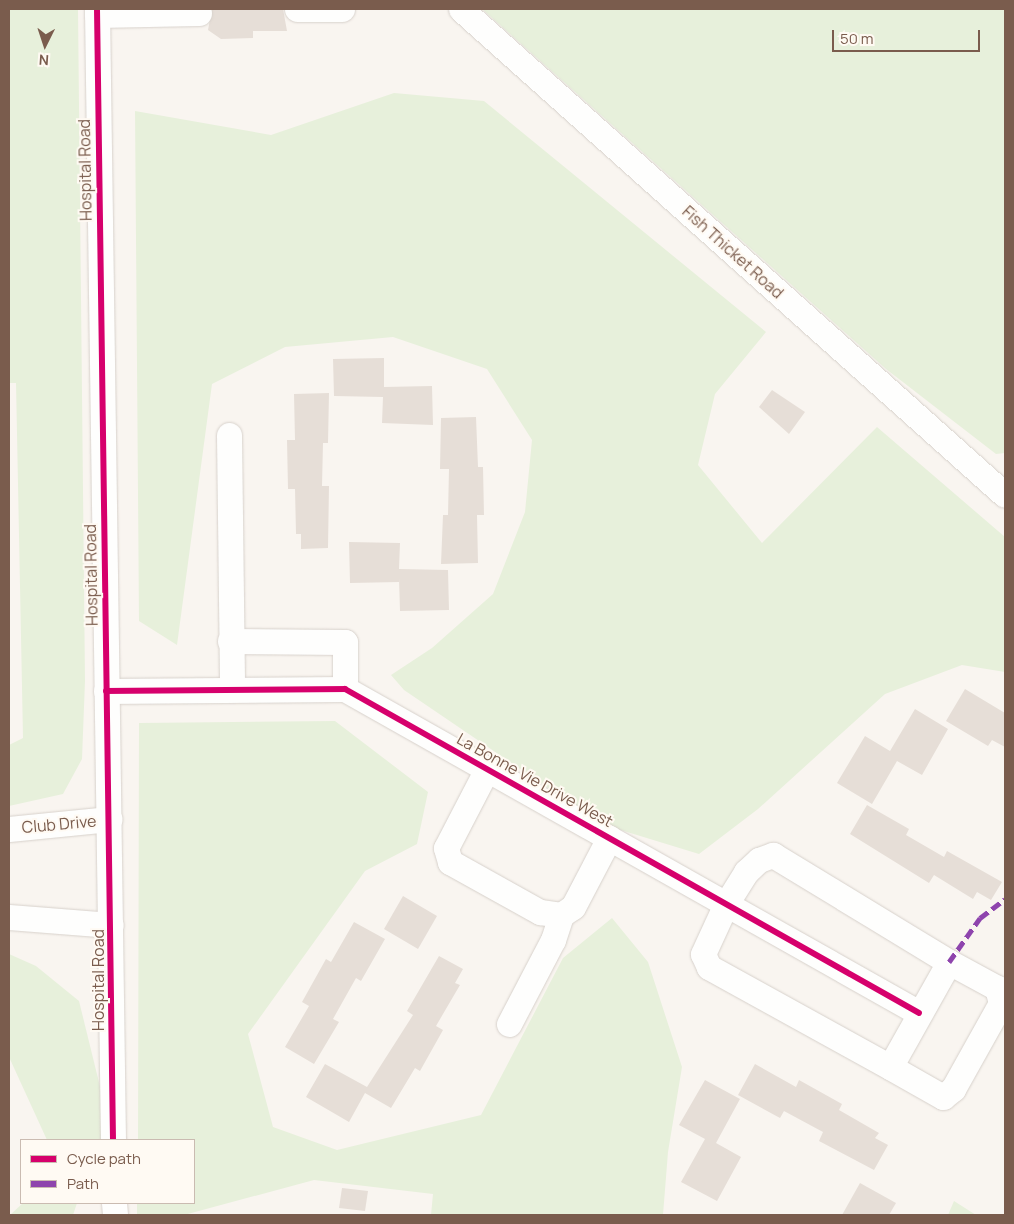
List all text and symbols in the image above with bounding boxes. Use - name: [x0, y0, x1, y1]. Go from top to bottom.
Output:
- north arrow: [20, 20, 70, 70]
- scale bar: [834, 20, 982, 52]
- text: 50 m: [840, 28, 874, 49]
- text: N: [38, 51, 50, 70]
- street label: Hospital Road: [75, 119, 95, 221]
- street label: Fish Thicket Road: [679, 202, 787, 302]
- street label: Hospital Road: [81, 524, 101, 626]
- street label: La Bonne Vie Drive West: [454, 729, 616, 831]
- street label: Club Drive: [21, 811, 97, 837]
- street label: Hospital Road: [88, 929, 108, 1031]
- legend: [20, 1139, 195, 1204]
- text: Cycle path: [67, 1148, 141, 1169]
- text: Path: [67, 1173, 99, 1194]

